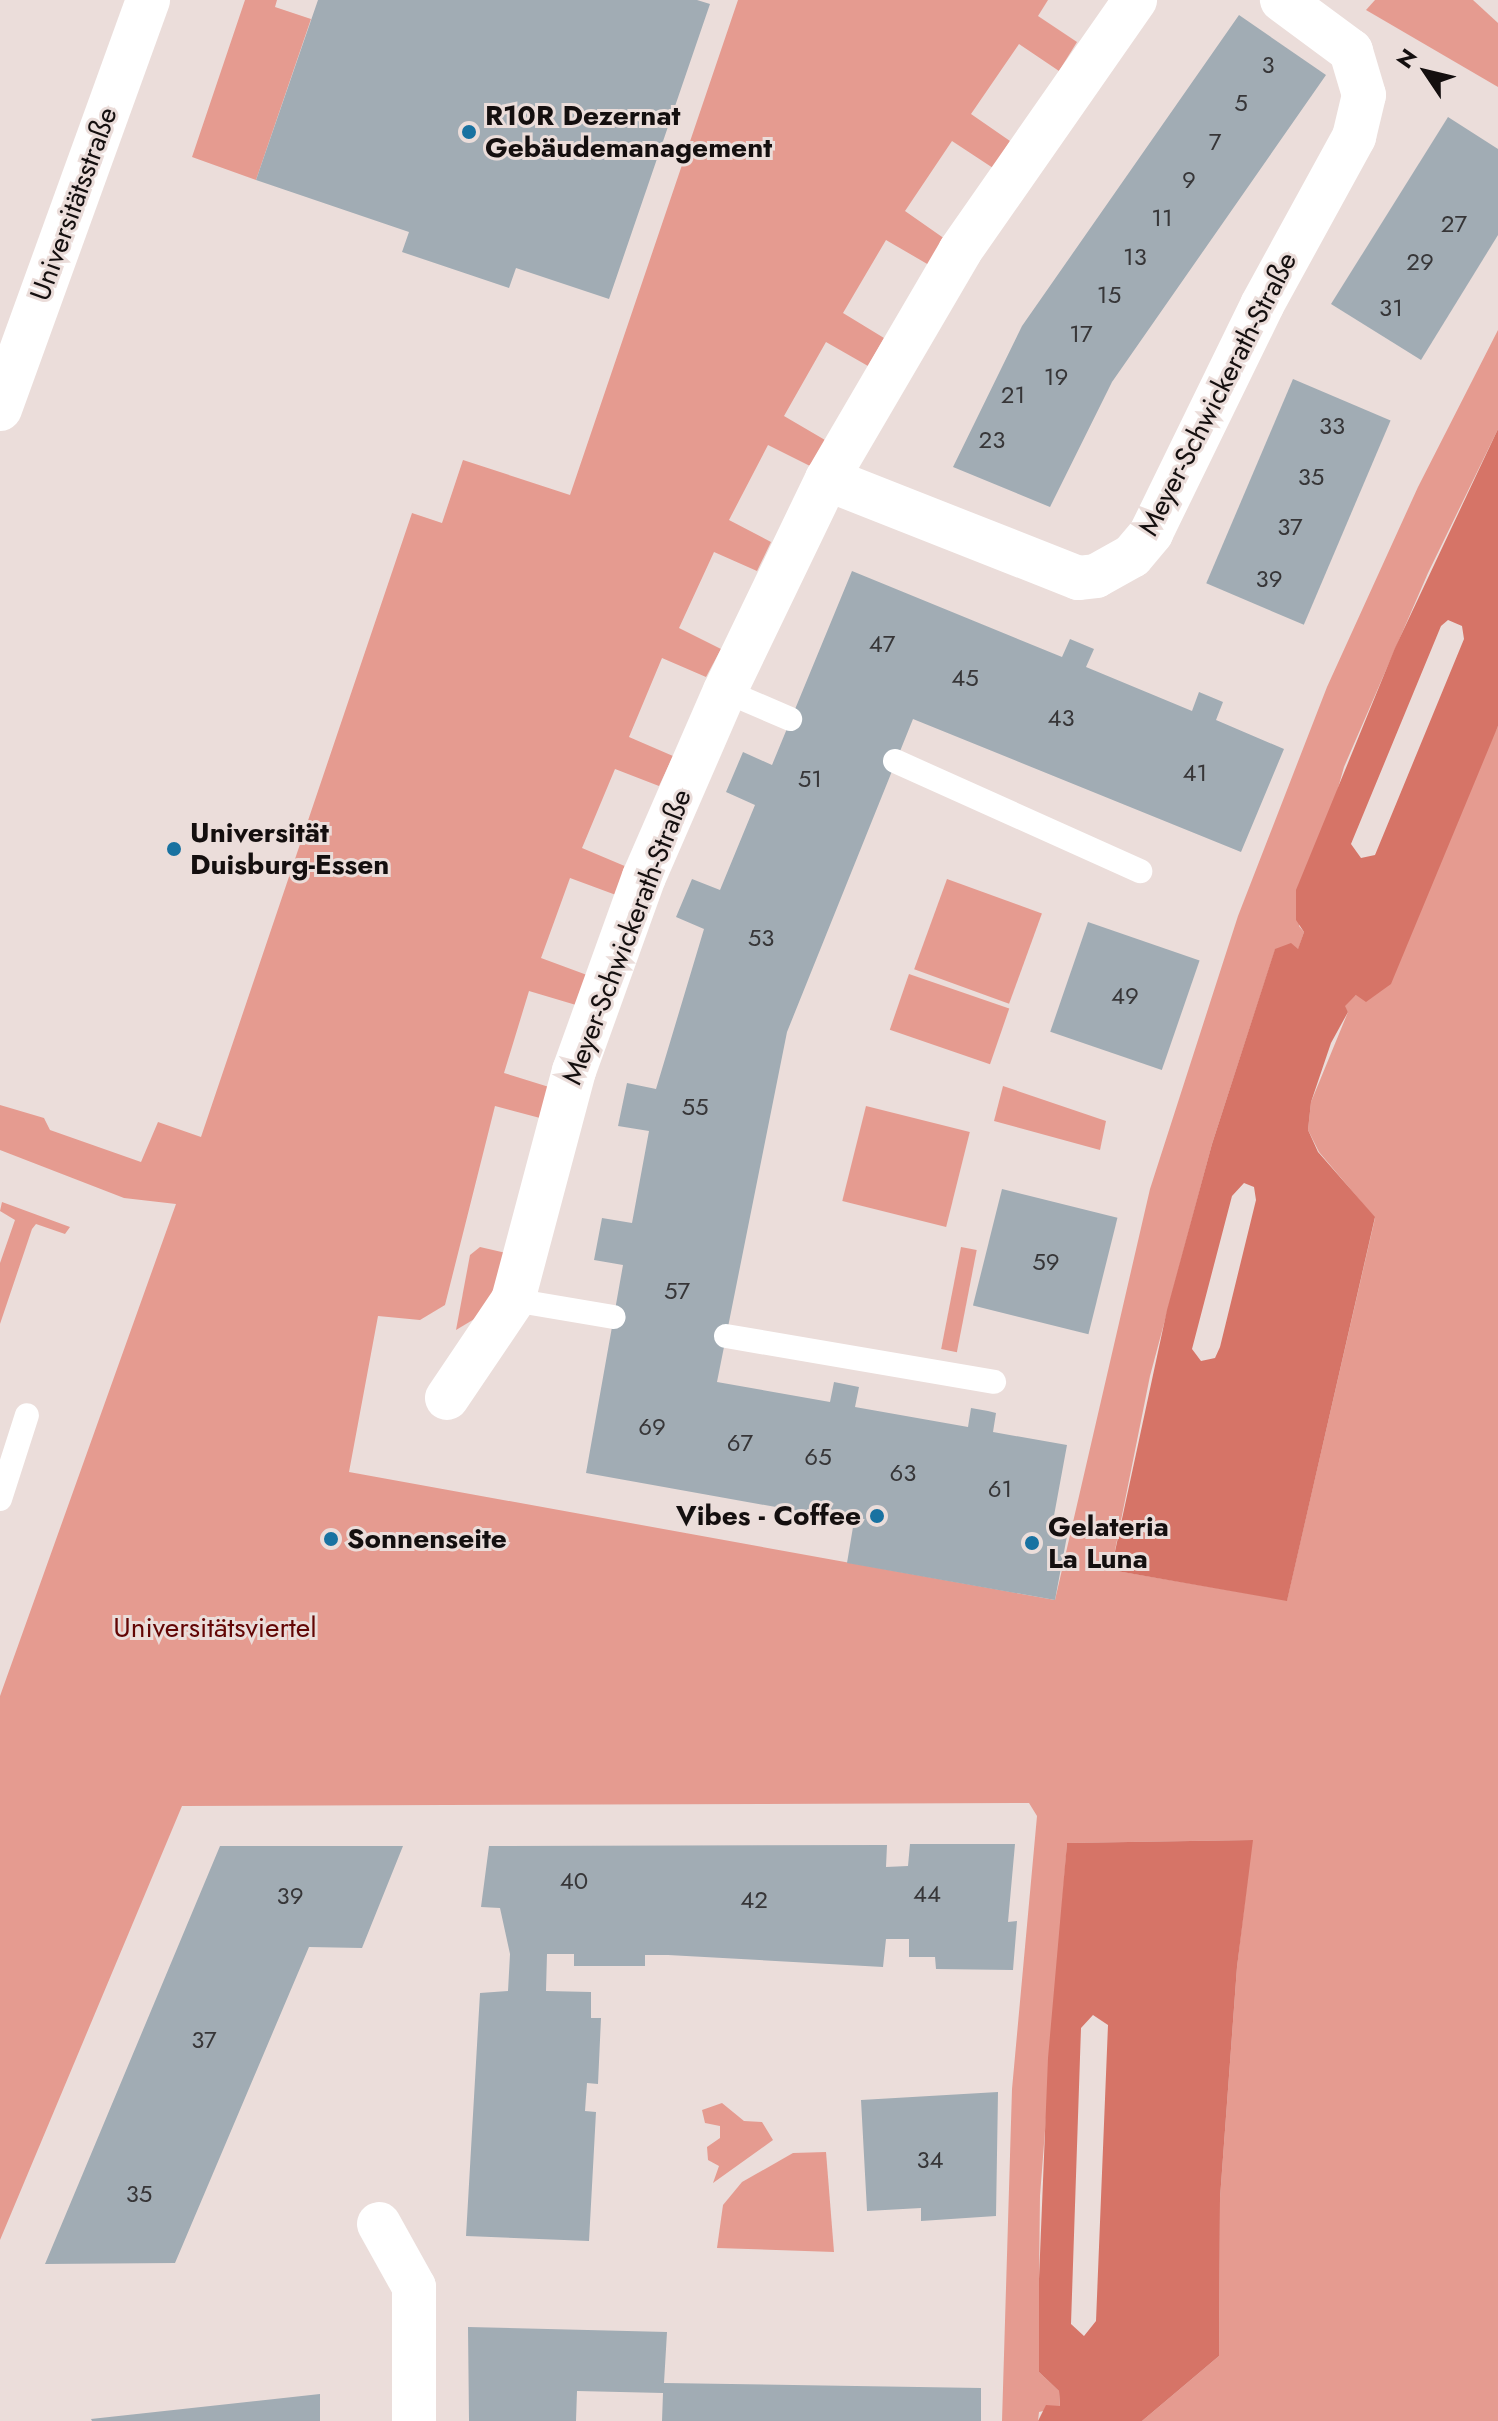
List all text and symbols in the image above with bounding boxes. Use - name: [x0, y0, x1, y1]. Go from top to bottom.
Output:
- north arrow: [1386, 32, 1466, 112]
- text: N: [1388, 42, 1424, 75]
- house number: 3: [1261, 51, 1275, 79]
- house number: 5: [1234, 89, 1248, 117]
- place label: R10R Dezernat Gebäudemanagement: [485, 99, 772, 165]
- street label: Universitätsstraße: [23, 103, 125, 305]
- marker: R10R Dezernat Gebäudemanagement: [460, 123, 478, 141]
- house number: 7: [1209, 128, 1221, 156]
- house number: 9: [1182, 166, 1196, 194]
- house number: 11: [1151, 204, 1173, 232]
- house number: 27: [1441, 210, 1467, 238]
- house number: 13: [1123, 243, 1147, 271]
- street label: Meyer-Schwickerath-Straße: [1132, 247, 1304, 541]
- house number: 29: [1406, 248, 1434, 276]
- house number: 15: [1097, 281, 1121, 309]
- house number: 31: [1379, 294, 1403, 322]
- house number: 17: [1069, 320, 1093, 348]
- house number: 19: [1044, 363, 1068, 391]
- house number: 21: [1001, 381, 1025, 409]
- house number: 33: [1319, 412, 1345, 440]
- house number: 23: [979, 426, 1005, 454]
- house number: 35: [1298, 463, 1324, 491]
- house number: 37: [1277, 513, 1303, 541]
- house number: 39: [1256, 565, 1282, 593]
- house number: 47: [869, 630, 895, 658]
- house number: 45: [951, 664, 979, 692]
- house number: 43: [1047, 704, 1075, 732]
- house number: 41: [1183, 759, 1207, 787]
- house number: 51: [798, 765, 822, 793]
- street label: Meyer-Schwickerath-Straße: [555, 785, 699, 1089]
- place label: Universität Duisburg-Essen: [190, 816, 389, 882]
- marker: Universität Duisburg-Essen: [165, 840, 183, 858]
- house number: 53: [748, 924, 774, 952]
- house number: 49: [1111, 982, 1139, 1010]
- house number: 55: [681, 1093, 709, 1121]
- house number: 59: [1032, 1248, 1060, 1276]
- house number: 57: [664, 1277, 690, 1305]
- house number: 69: [638, 1413, 666, 1441]
- house number: 67: [727, 1429, 753, 1457]
- house number: 65: [804, 1443, 832, 1471]
- house number: 63: [890, 1459, 916, 1487]
- house number: 61: [988, 1475, 1012, 1503]
- place label: Vibes - Coffee: [676, 1499, 861, 1533]
- marker: Vibes - Coffee: [868, 1507, 886, 1525]
- place label: Gelateria La Luna: [1048, 1510, 1169, 1576]
- place label: Sonnenseite: [347, 1522, 507, 1556]
- marker: Sonnenseite: [322, 1530, 340, 1548]
- marker: Gelateria La Luna: [1023, 1534, 1041, 1552]
- park label: Universitätsviertel: [113, 1611, 317, 1645]
- house number: 40: [560, 1867, 588, 1895]
- house number: 44: [913, 1880, 941, 1908]
- house number: 39: [277, 1882, 303, 1910]
- house number: 42: [740, 1886, 768, 1914]
- house number: 37: [191, 2026, 217, 2054]
- house number: 34: [916, 2146, 944, 2174]
- house number: 35: [126, 2180, 152, 2208]

